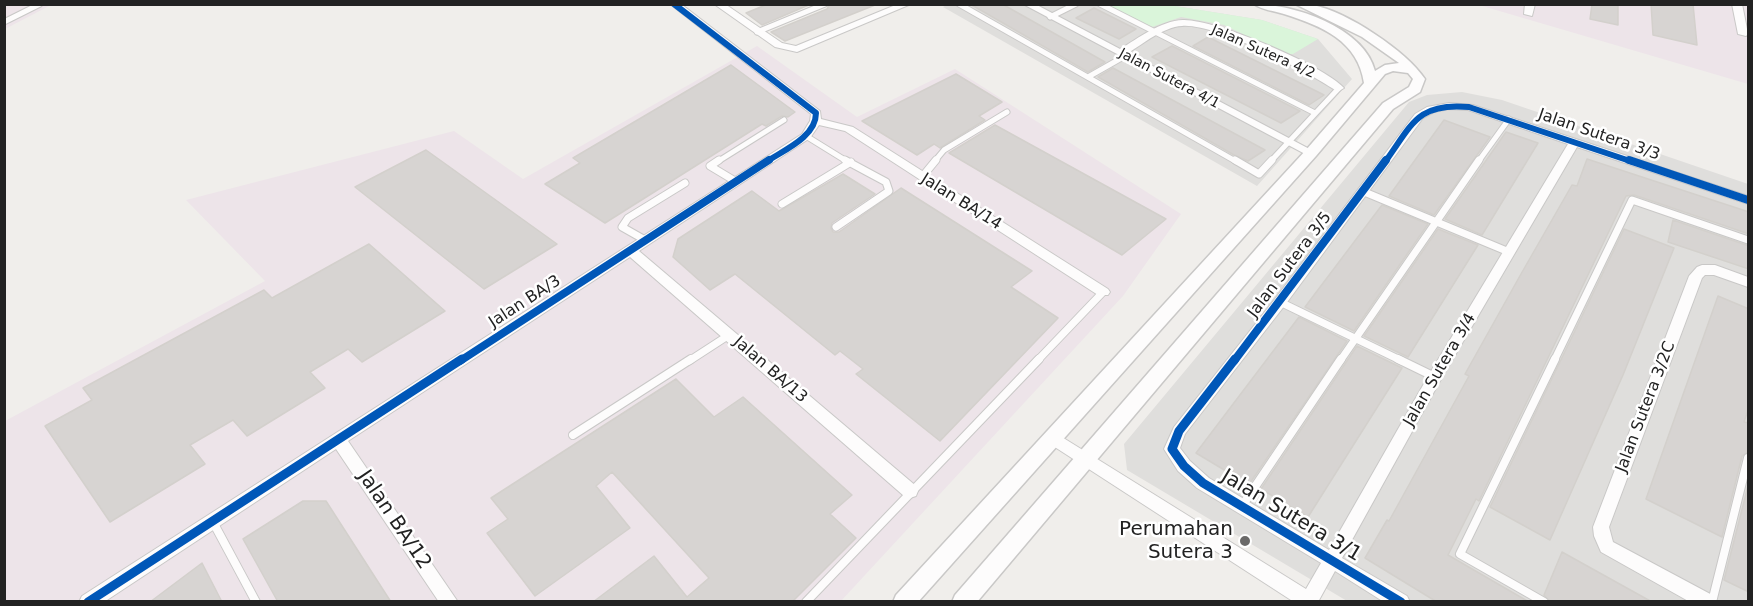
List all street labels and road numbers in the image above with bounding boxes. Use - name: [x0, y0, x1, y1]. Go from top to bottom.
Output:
- street label: Jalan Sutera 4/2: [1209, 22, 1317, 82]
- street label: Jalan Sutera 4/1: [1116, 45, 1222, 113]
- street label: Jalan Sutera 3/3: [1536, 105, 1662, 165]
- street label: Jalan BA/14: [917, 170, 1005, 234]
- street label: Jalan Sutera 3/5: [1244, 208, 1336, 322]
- street label: Jalan BA/3: [486, 272, 564, 332]
- street label: Jalan Sutera 3/4: [1400, 310, 1480, 430]
- street label: Jalan BA/13: [729, 333, 811, 407]
- street label: Jalan Sutera 3/2C: [1612, 339, 1680, 475]
- street label: Jalan Sutera 3/1: [1216, 465, 1366, 567]
- street label: Jalan BA/12: [352, 466, 436, 574]

